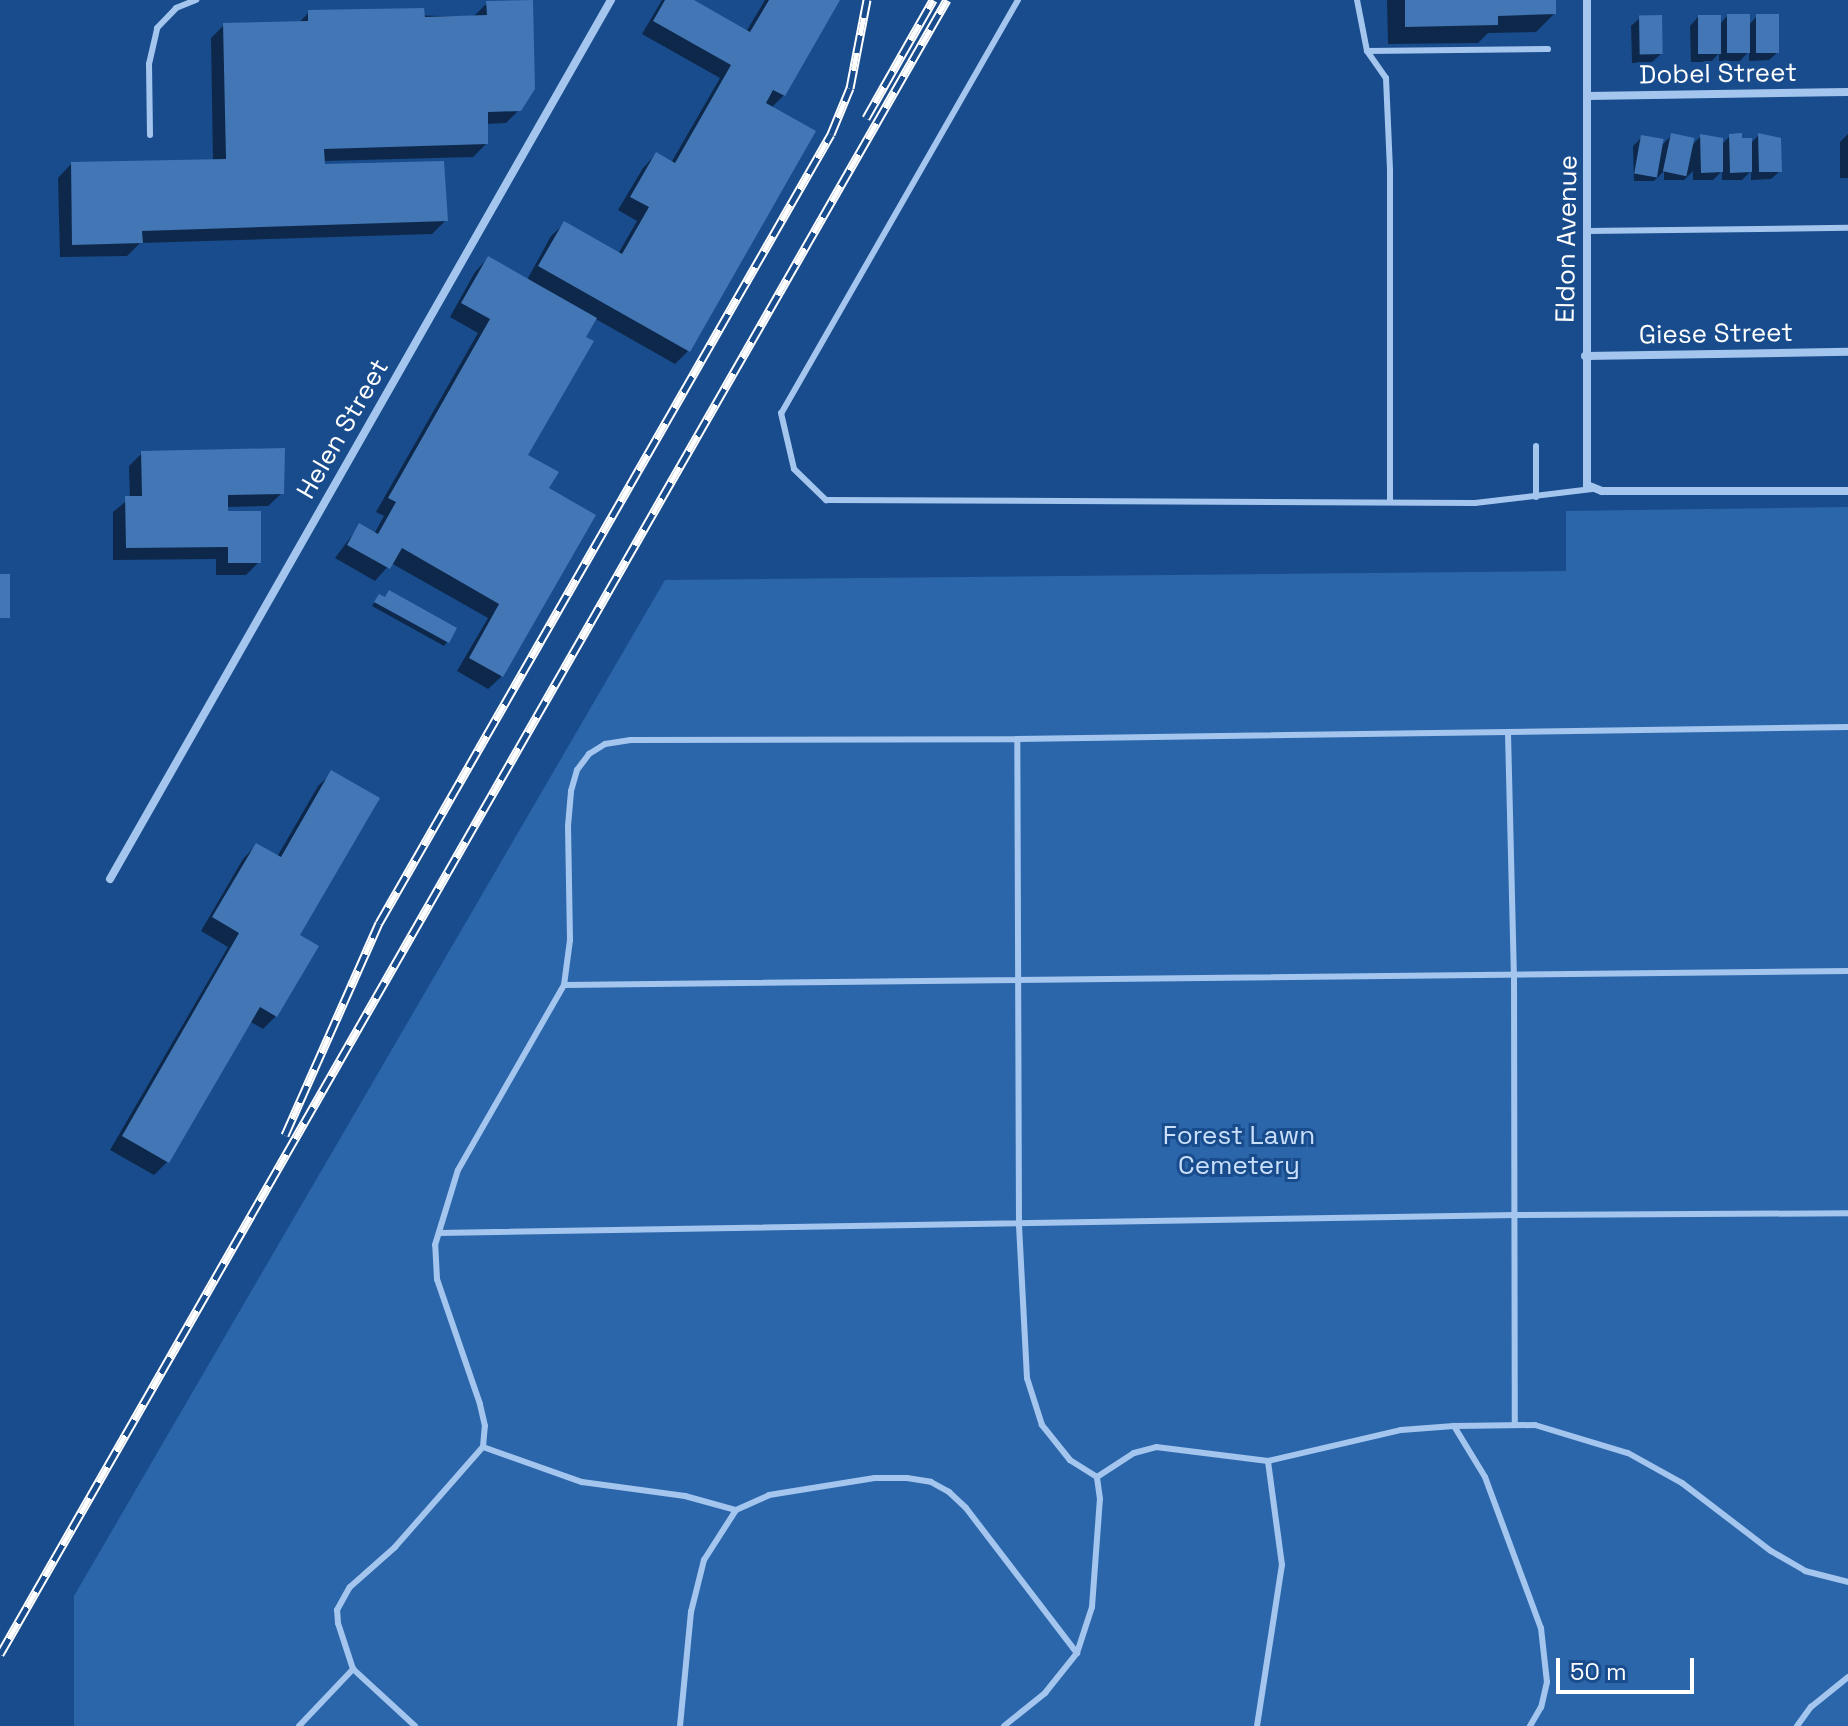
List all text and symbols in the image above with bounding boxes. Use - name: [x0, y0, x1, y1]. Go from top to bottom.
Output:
- street label: Dobel Street: [1639, 57, 1797, 91]
- street label: Eldon Avenue: [1550, 155, 1584, 323]
- street label: Giese Street: [1639, 317, 1793, 351]
- street label: Helen Street: [290, 354, 396, 504]
- park label: Forest Lawn Cemetery: [1163, 1120, 1315, 1182]
- scale bar: [1560, 1642, 1698, 1692]
- text: 50 m: [1570, 1656, 1627, 1687]

